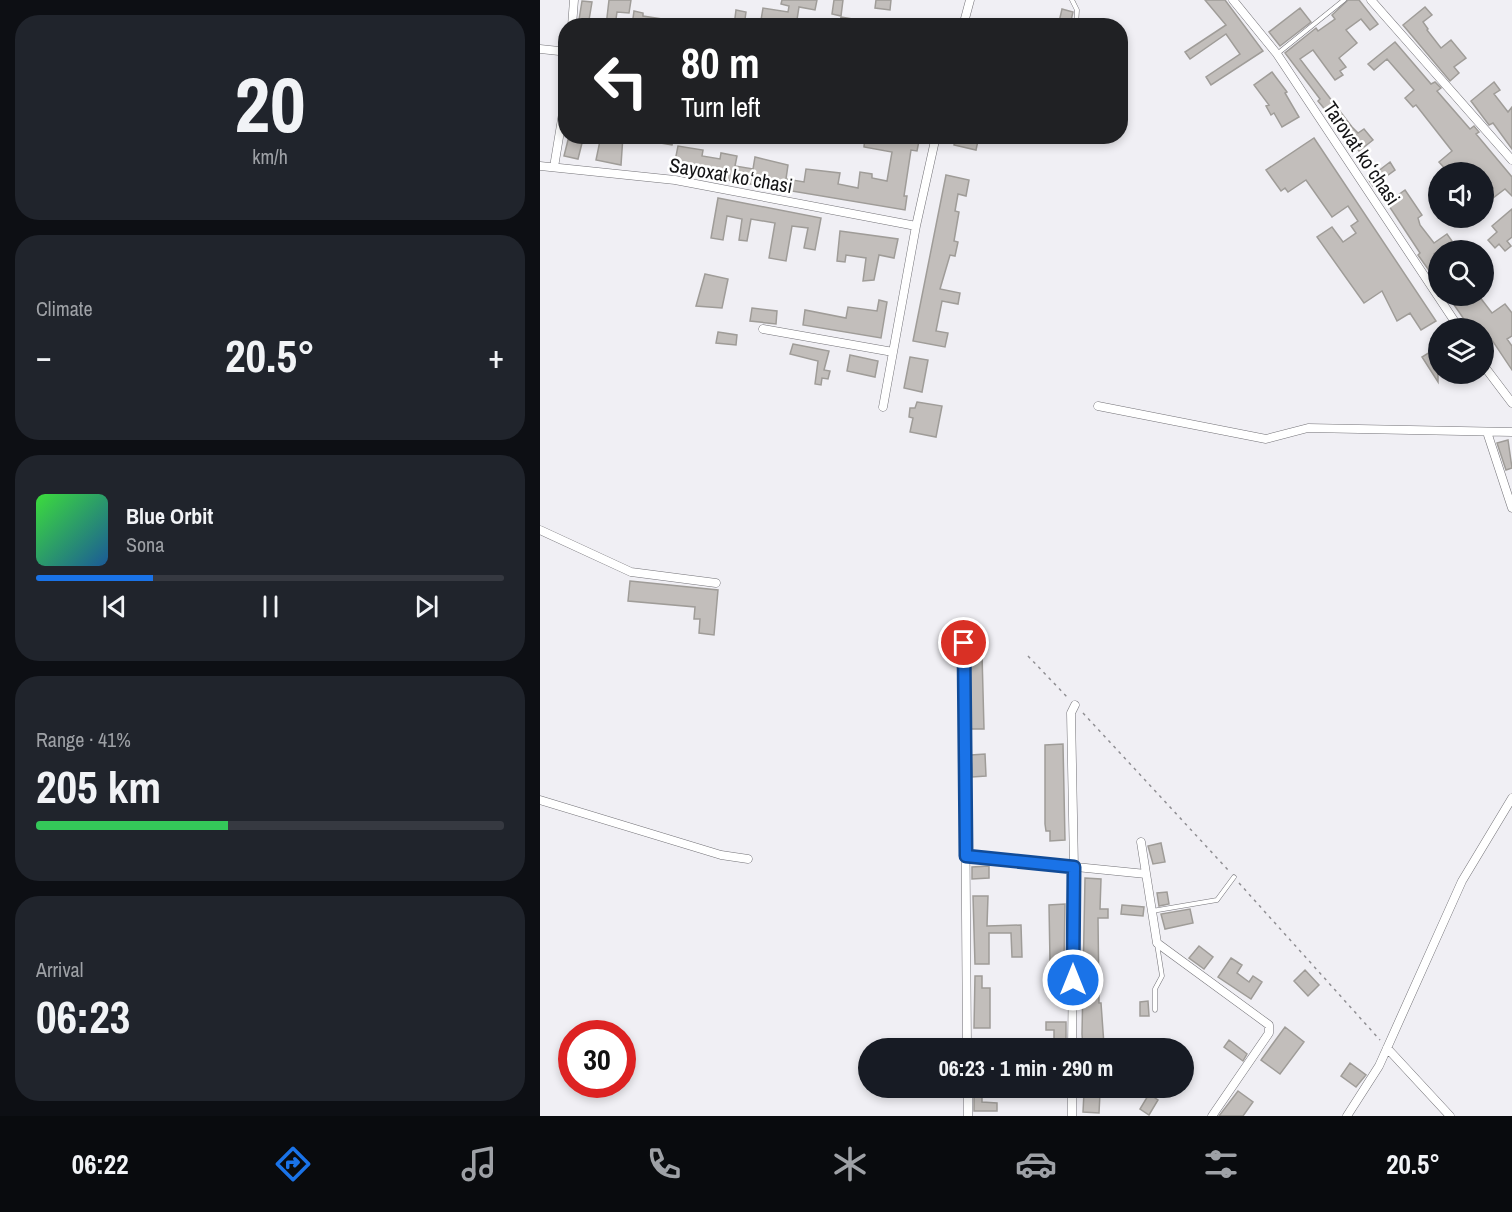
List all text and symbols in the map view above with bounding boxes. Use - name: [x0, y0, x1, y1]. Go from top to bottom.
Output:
- text: 80 m: [681, 35, 760, 91]
- icon: left: [582, 42, 660, 120]
- text: 20: [234, 51, 306, 156]
- text: Turn left: [681, 89, 760, 125]
- street label: Tarovat koʻchasi: [1317, 96, 1407, 210]
- text: km/h: [252, 143, 288, 170]
- street label: Sayoxat koʻchasi: [667, 151, 795, 199]
- map controls: [1428, 162, 1494, 384]
- button: sound: [1428, 162, 1494, 228]
- button: search: [1428, 240, 1494, 306]
- text: Climate: [36, 295, 93, 322]
- button: layers: [1428, 318, 1494, 384]
- text: 20.5°: [225, 325, 315, 386]
- text: −: [36, 334, 52, 378]
- text: +: [488, 334, 504, 378]
- text: Blue Orbit: [126, 501, 213, 531]
- text: Sona: [126, 531, 164, 558]
- icon: previous: [98, 590, 131, 623]
- icon: pause: [254, 590, 287, 623]
- icon: next: [410, 590, 443, 623]
- pin: [938, 617, 989, 668]
- icon: arrive: [947, 626, 980, 659]
- text: Range · 41%: [36, 726, 131, 753]
- text: 205 km: [36, 756, 161, 817]
- position arrow: [1041, 948, 1105, 1012]
- text: Arrival: [36, 956, 83, 983]
- text: 06:23: [36, 986, 130, 1047]
- speed limit sign: 30: [558, 1020, 636, 1098]
- text: 06:23 · 1 min · 290 m: [939, 1053, 1113, 1083]
- icon: directions: [272, 1143, 314, 1185]
- icon: music: [458, 1143, 500, 1185]
- icon: phone: [643, 1143, 685, 1185]
- icon: climate: [829, 1143, 871, 1185]
- icon: car: [1015, 1143, 1057, 1185]
- icon: filters: [1200, 1143, 1242, 1185]
- text: 06:22: [72, 1146, 128, 1182]
- text: 20.5°: [1386, 1146, 1440, 1182]

